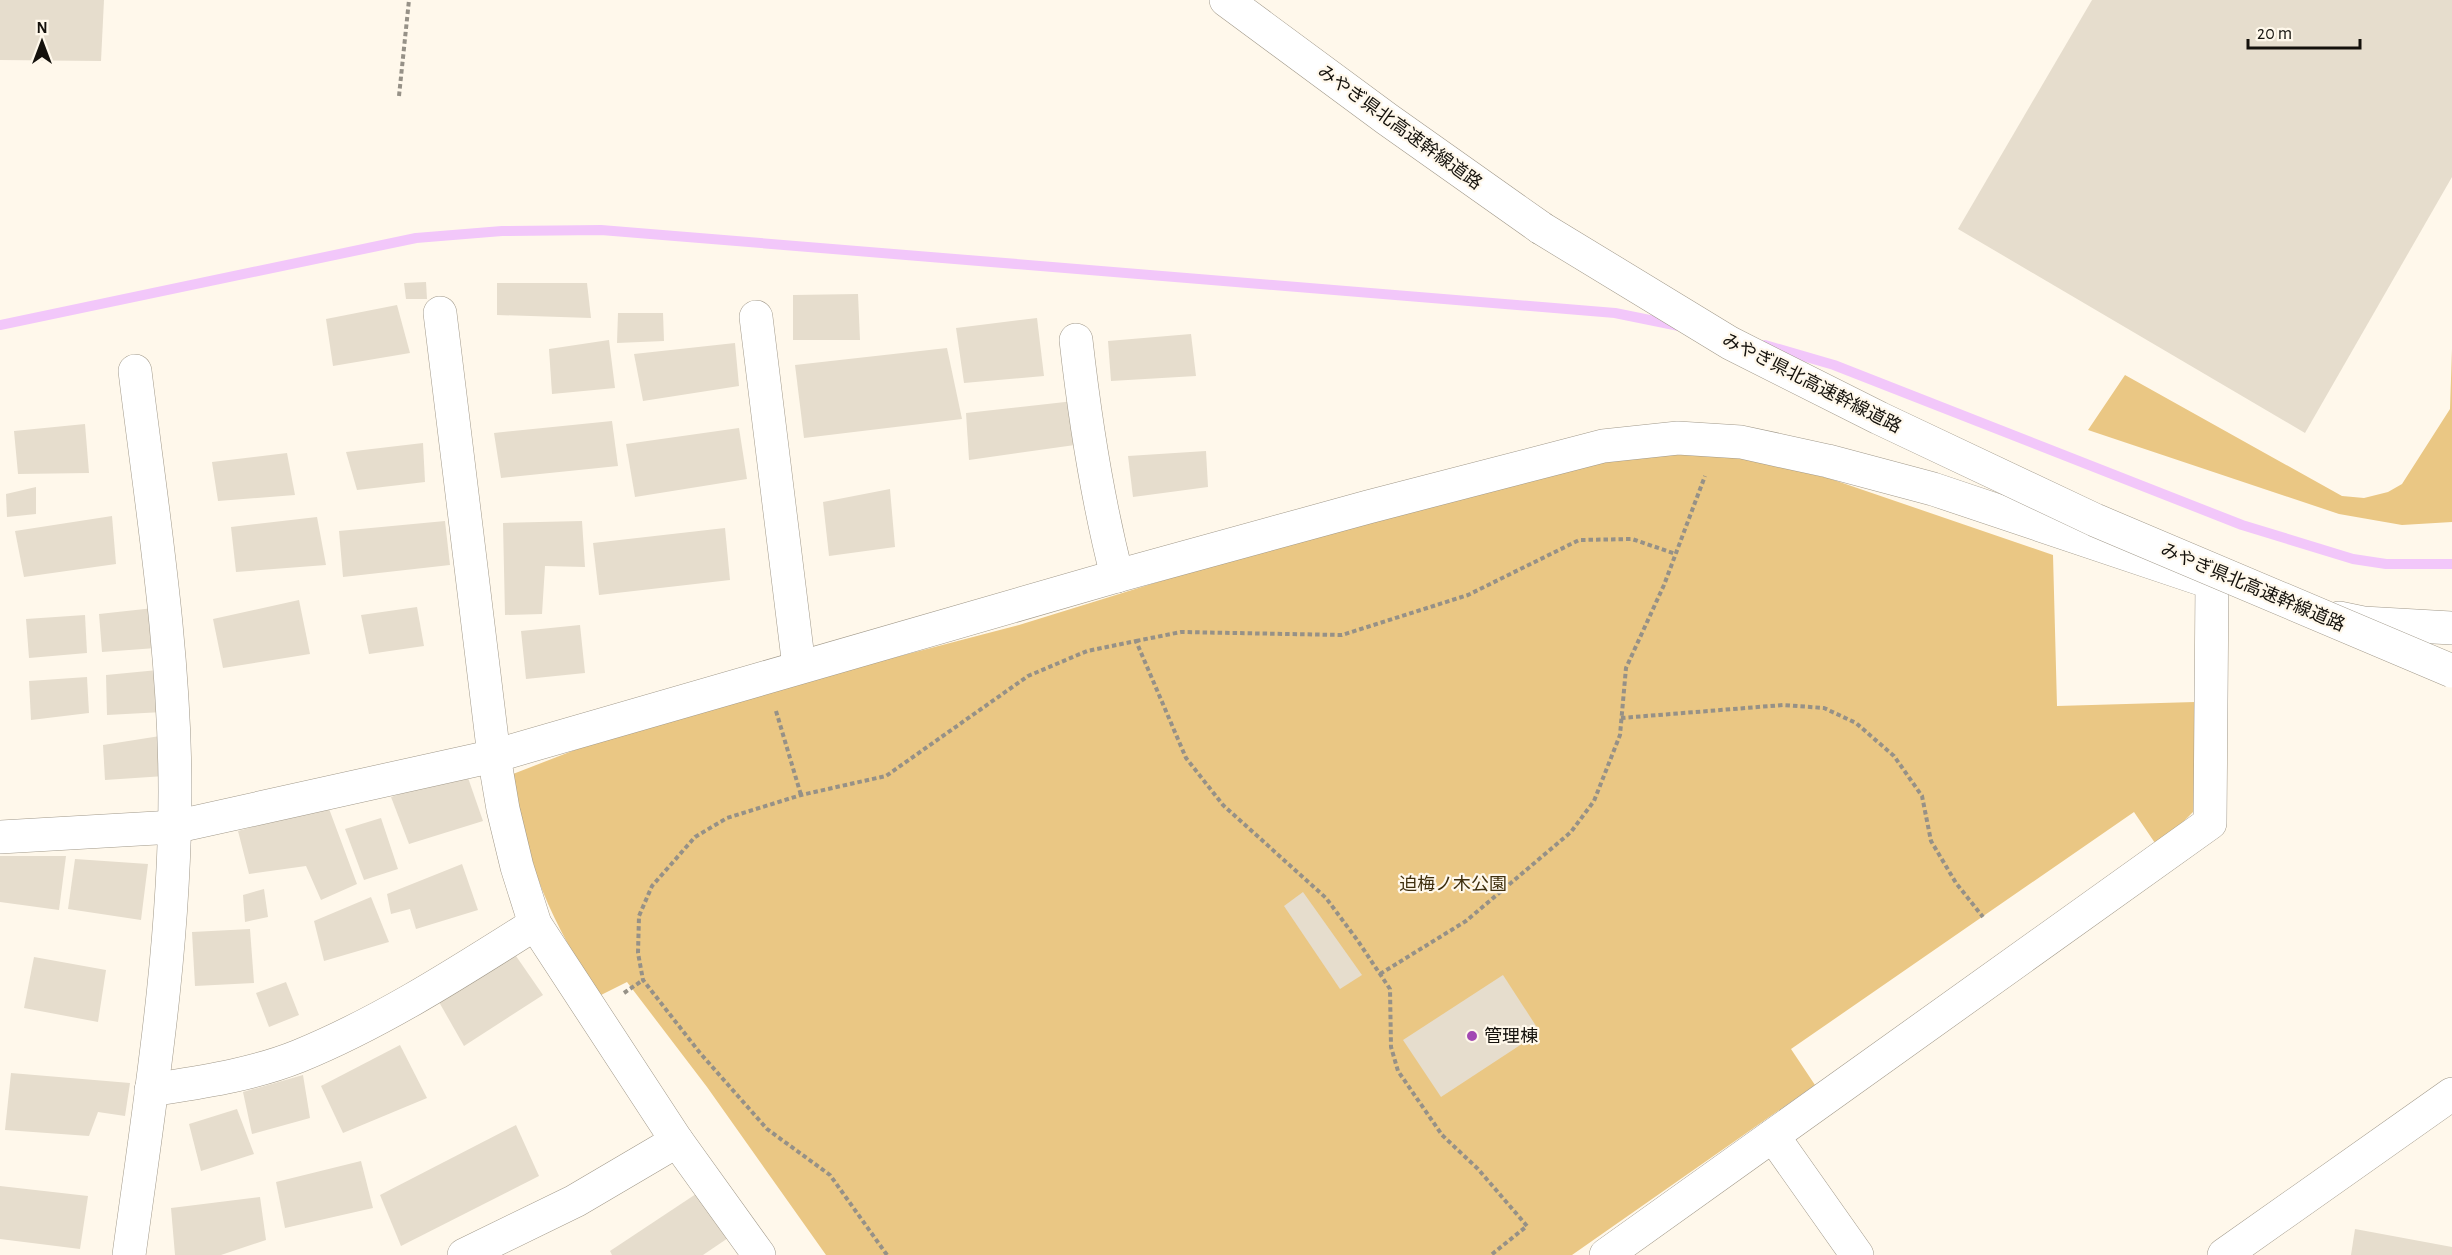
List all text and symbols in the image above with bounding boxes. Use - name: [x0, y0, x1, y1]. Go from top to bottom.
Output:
- north arrow: [12, 12, 72, 72]
- scale bar: [2248, 12, 2360, 50]
- text: N: [36, 20, 48, 36]
- text: 20 m: [2257, 25, 2292, 43]
- street label: みやぎ県北高速幹線道路: [1314, 61, 1486, 193]
- street label: みやぎ県北高速幹線道路: [1719, 329, 1905, 437]
- street label: みやぎ県北高速幹線道路: [2158, 539, 2348, 635]
- park label: 迫梅ノ木公園: [1399, 874, 1507, 894]
- place label: 管理棟: [1484, 1026, 1538, 1046]
- marker: 管理棟: [1465, 1029, 1479, 1043]

